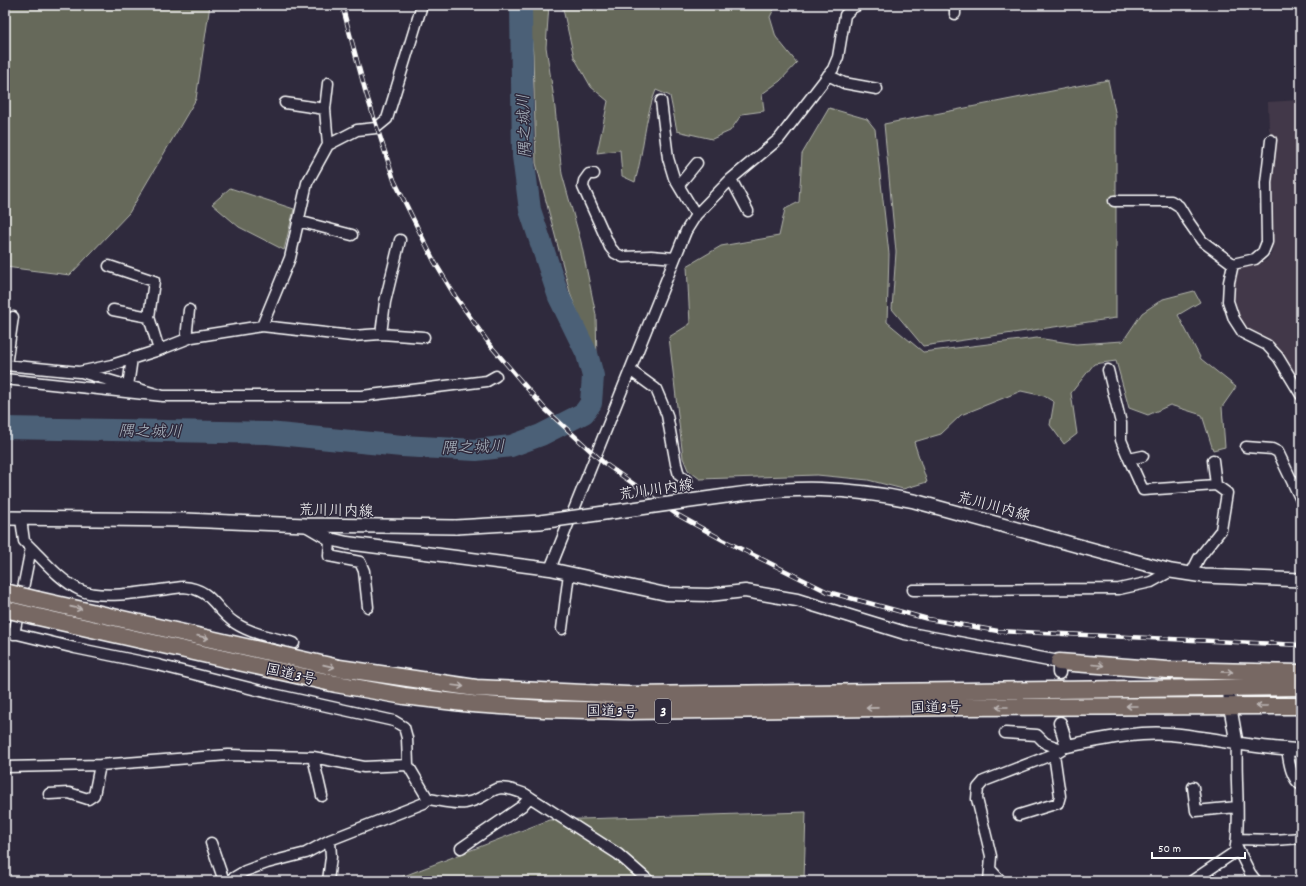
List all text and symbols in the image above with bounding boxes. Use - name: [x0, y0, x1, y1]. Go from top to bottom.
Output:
- water label: 隅之城川: [513, 94, 538, 158]
- water label: 隅之城川: [118, 420, 182, 445]
- water label: 隅之城川: [441, 436, 505, 461]
- street label: 荒川川内線: [618, 475, 695, 507]
- street label: 荒川川内線: [954, 488, 1033, 528]
- street label: 荒川川内線: [298, 500, 374, 524]
- one-way arrow: [69, 605, 82, 613]
- one-way arrow: [196, 634, 209, 642]
- street label: 国道3号: [263, 659, 318, 692]
- one-way arrow: [1091, 661, 1104, 669]
- one-way arrow: [323, 663, 336, 670]
- one-way arrow: [1220, 668, 1233, 676]
- one-way arrow: [451, 682, 464, 690]
- street label: 国道3号: [910, 698, 962, 720]
- road number: 3: [655, 699, 671, 723]
- street label: 国道3号: [586, 702, 638, 724]
- one-way arrow: [1126, 702, 1139, 710]
- one-way arrow: [1256, 702, 1269, 710]
- one-way arrow: [996, 703, 1009, 711]
- one-way arrow: [866, 704, 879, 712]
- scale bar: [1152, 834, 1245, 860]
- text: 50 m: [1158, 841, 1181, 858]

